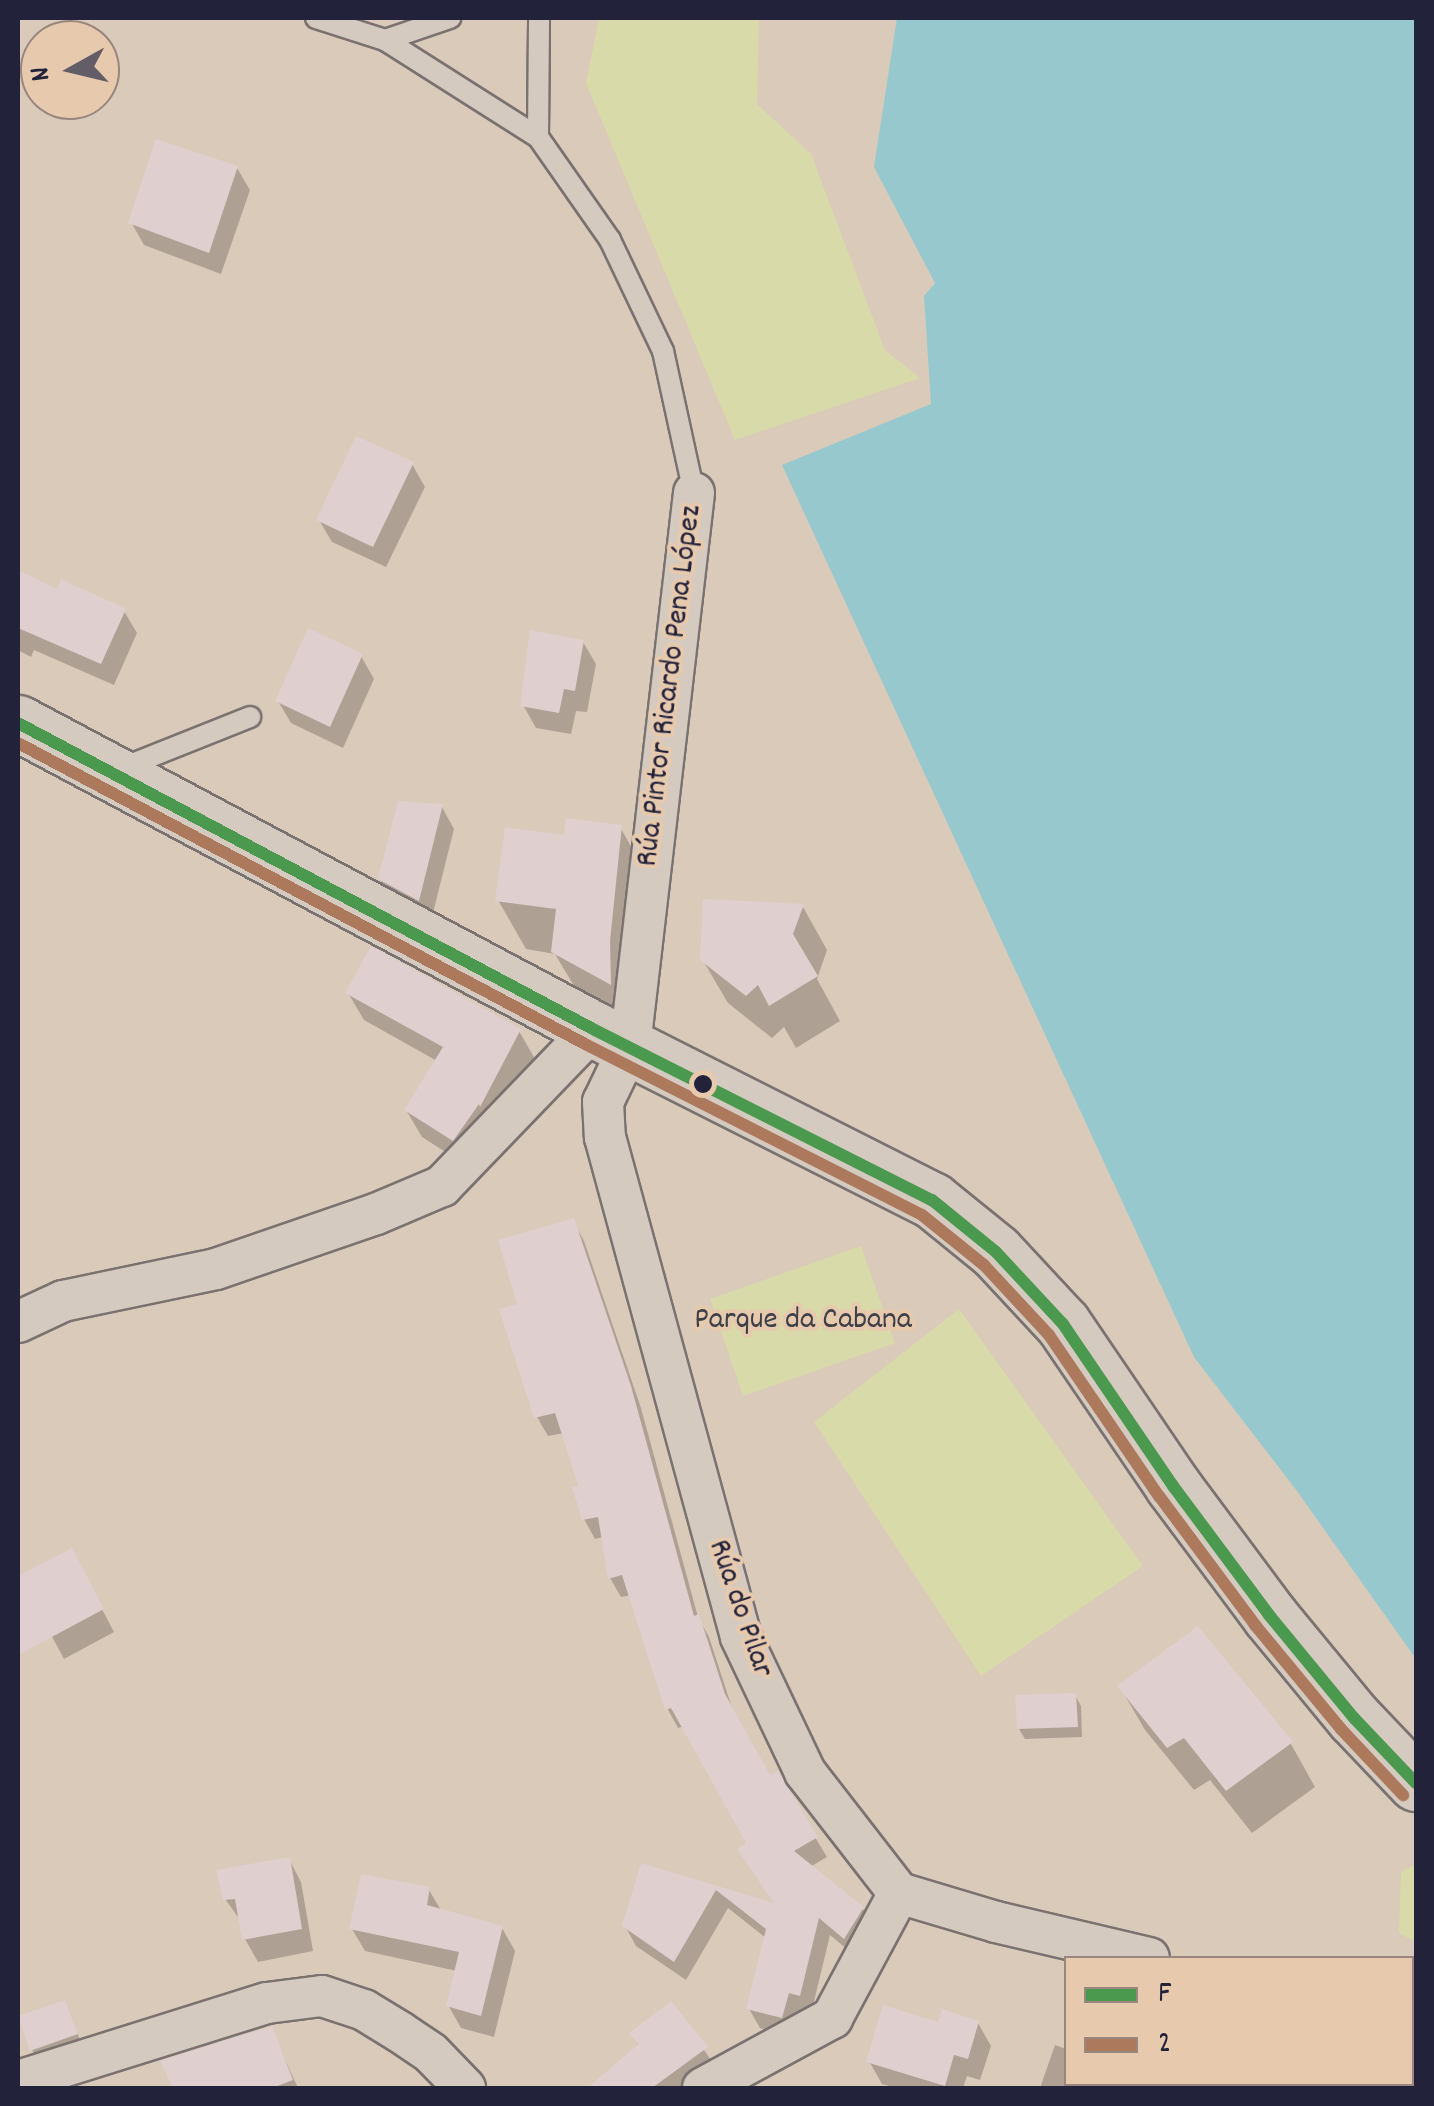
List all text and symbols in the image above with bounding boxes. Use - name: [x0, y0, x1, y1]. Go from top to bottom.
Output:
- north arrow: [20, 20, 120, 120]
- text: N: [22, 64, 63, 84]
- street label: Rúa Pintor Ricardo Pena López: [630, 503, 712, 869]
- unlabelled marker: [693, 1074, 713, 1094]
- park label: Parque da Cabana: [694, 1302, 912, 1340]
- street label: Rúa do Pilar: [698, 1535, 780, 1683]
- legend: [1064, 1956, 1414, 2086]
- text: F: [1158, 1974, 1171, 2017]
- text: 2: [1158, 2024, 1171, 2067]

